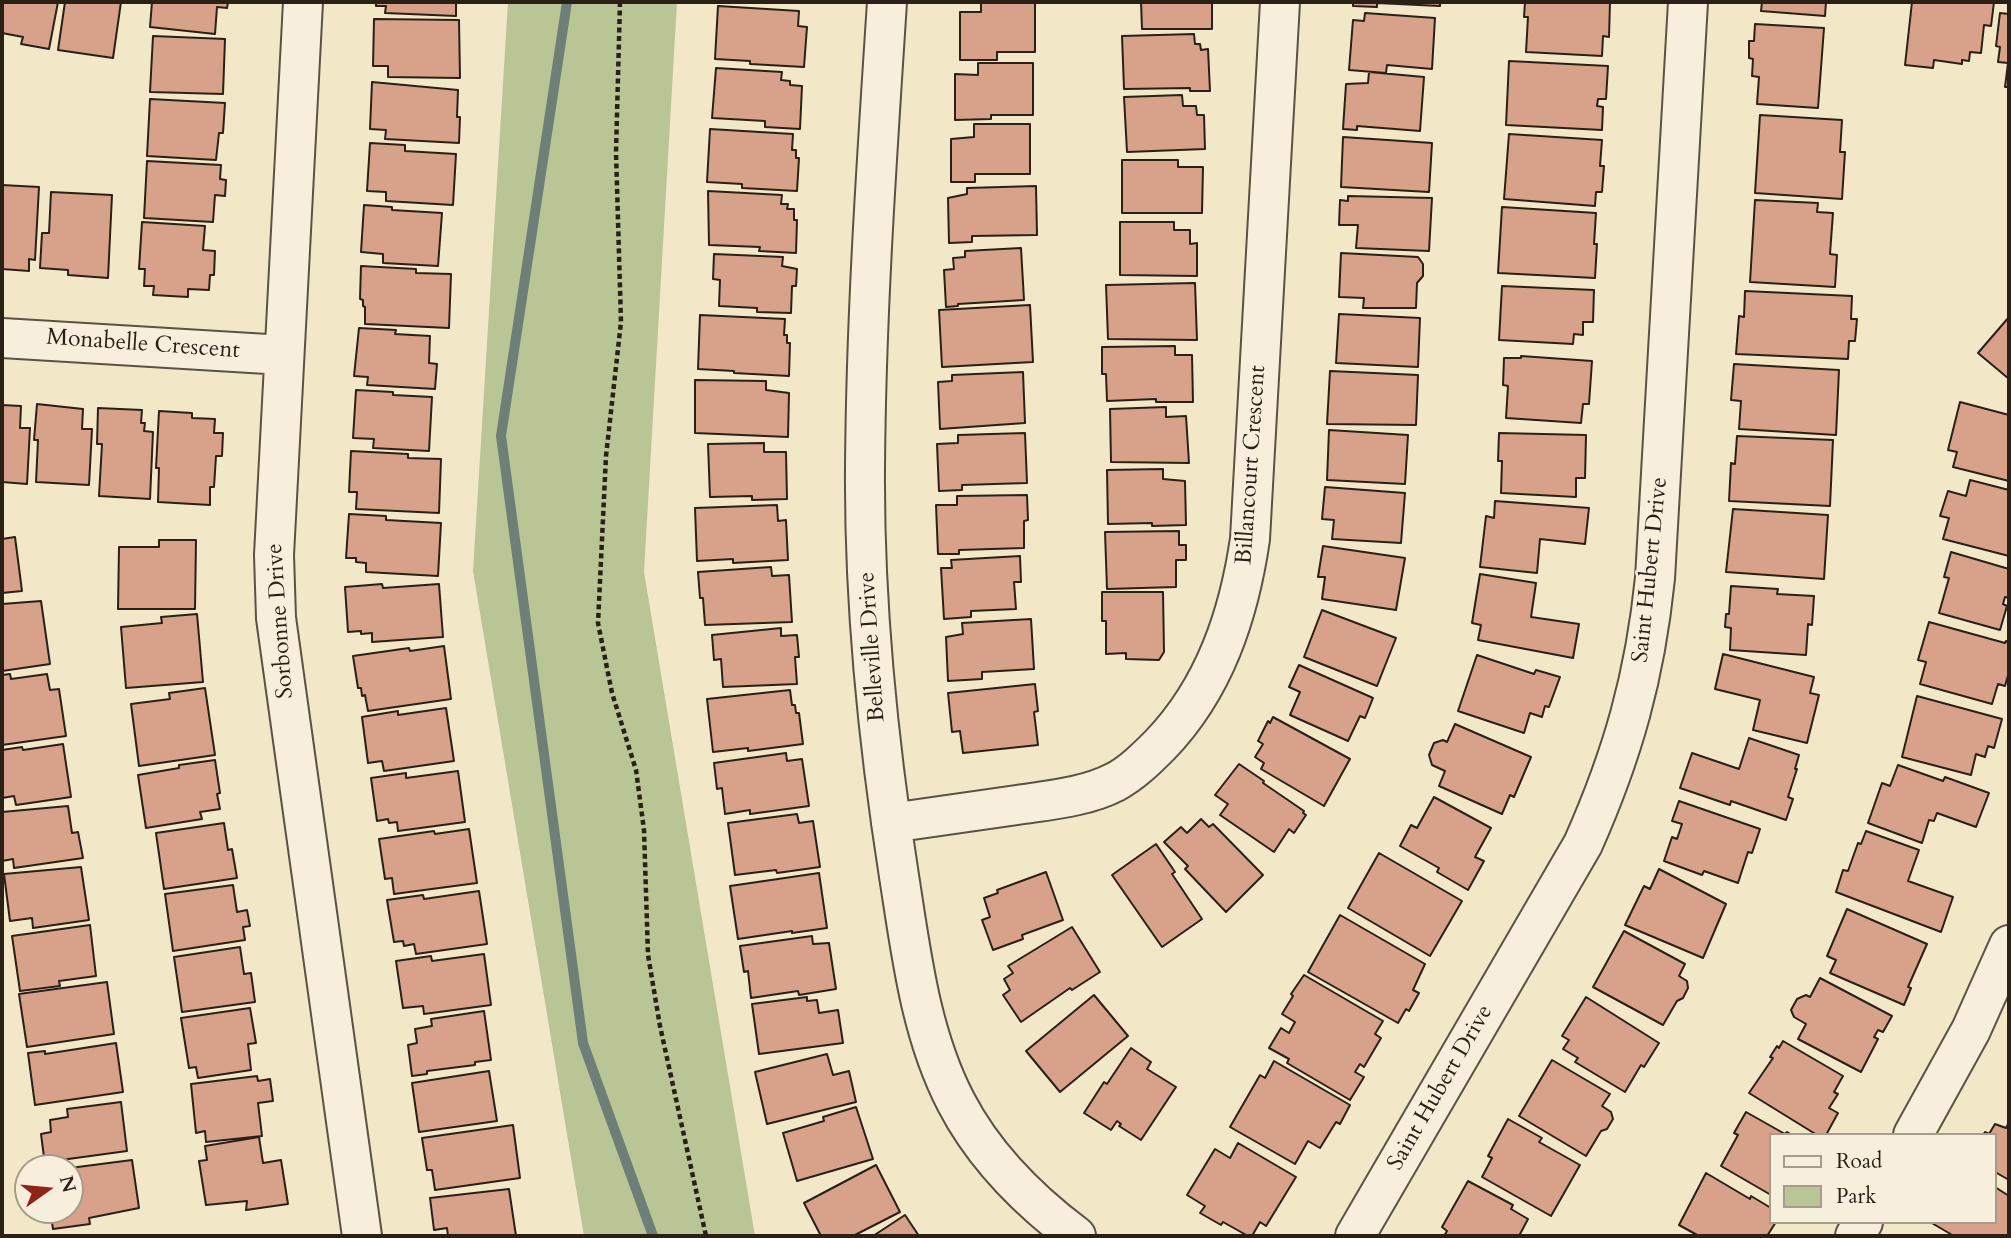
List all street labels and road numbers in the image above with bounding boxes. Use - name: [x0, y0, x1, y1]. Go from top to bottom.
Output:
- street label: Monabelle Crescent: [45, 324, 241, 366]
- street label: Billancourt Crescent: [1231, 364, 1273, 566]
- street label: Saint Hubert Drive: [1628, 476, 1674, 664]
- street label: Sorbonne Drive: [262, 542, 300, 700]
- street label: Belleville Drive: [854, 571, 892, 723]
- street label: Saint Hubert Drive: [1382, 1000, 1500, 1176]

